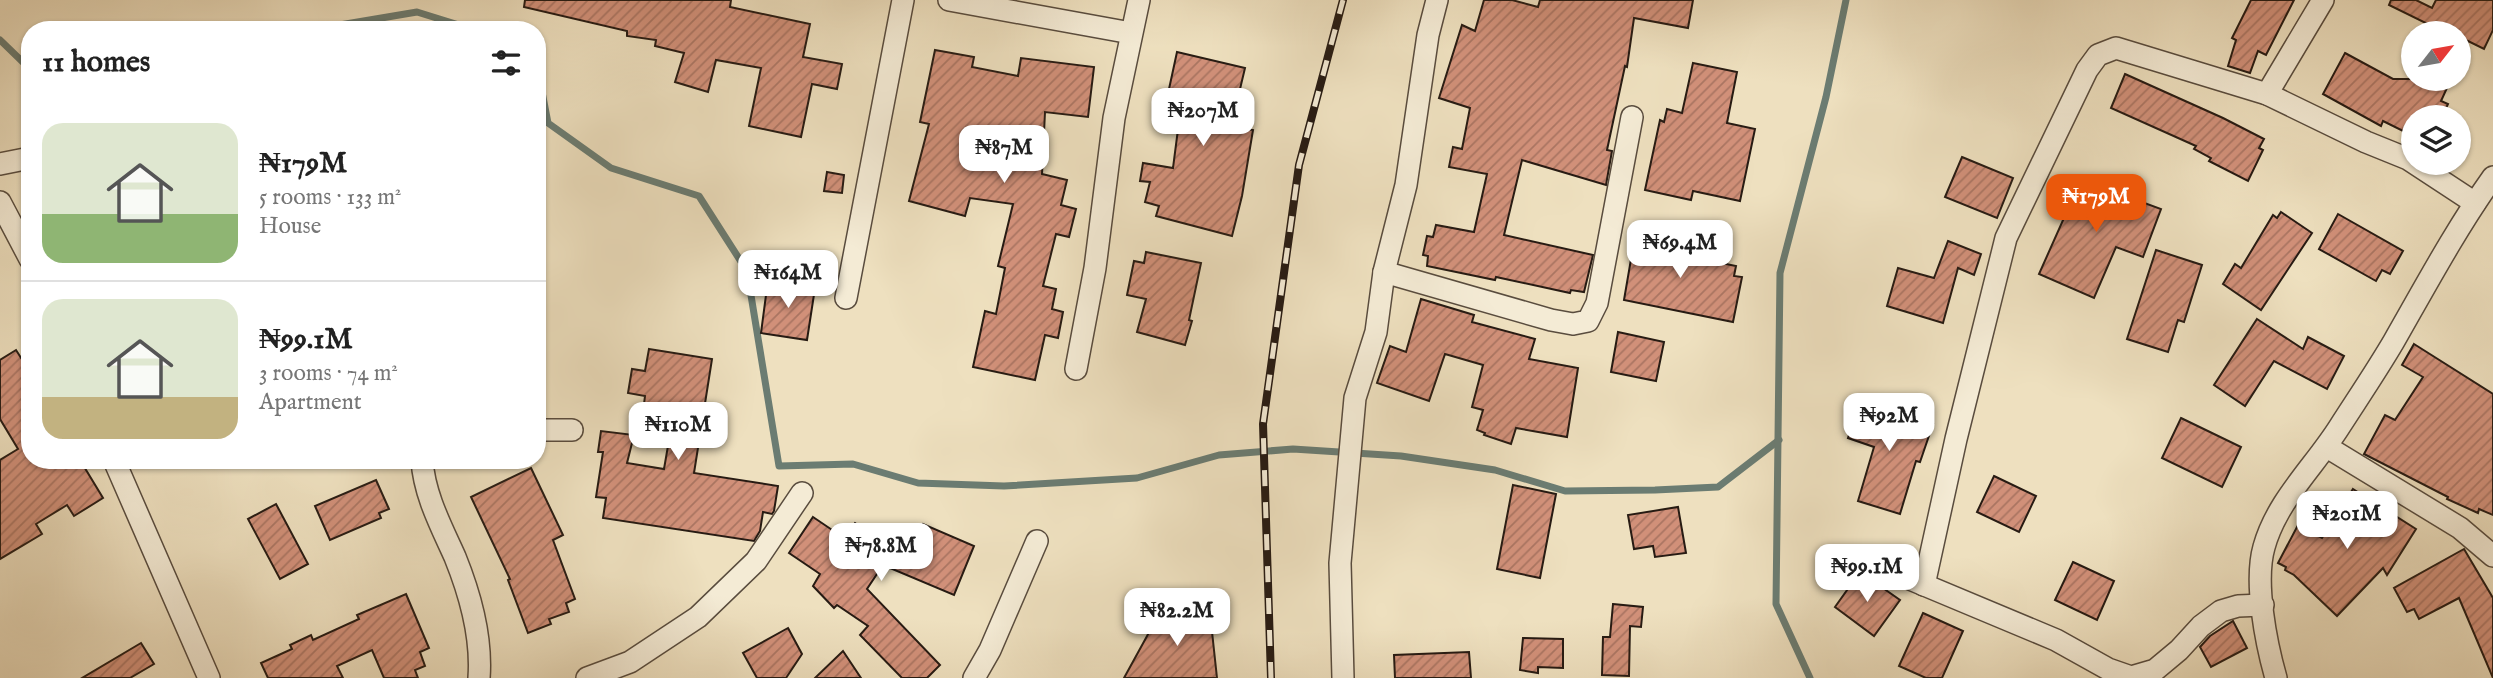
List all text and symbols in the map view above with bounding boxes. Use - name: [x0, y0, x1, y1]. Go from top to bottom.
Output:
- north arrow: [2401, 21, 2471, 91]
- map controls: [2401, 21, 2471, 175]
- text: 11 homes: [42, 44, 150, 82]
- icon: filters: [487, 44, 525, 82]
- pin: ₦207M: [1154, 88, 1252, 148]
- text: ₦207M: [1167, 96, 1239, 125]
- button: layers: [2401, 105, 2471, 175]
- pin: ₦87M: [963, 125, 1045, 185]
- text: ₦87M: [975, 133, 1033, 162]
- text: ₦179M: [259, 145, 347, 183]
- icon: home: [98, 151, 182, 235]
- pin: ₦179M: [2047, 174, 2145, 234]
- text: ₦179M: [2062, 182, 2130, 211]
- text: 5 rooms · 133 m²: [259, 183, 402, 212]
- text: House: [259, 212, 321, 241]
- pin: ₦69.4M: [1623, 220, 1737, 280]
- text: ₦69.4M: [1643, 228, 1717, 257]
- pin: ₦164M: [739, 250, 837, 310]
- text: ₦164M: [754, 258, 822, 287]
- text: ₦99.1M: [259, 321, 353, 359]
- icon: home: [98, 327, 182, 411]
- text: 3 rooms · 74 m²: [259, 359, 398, 388]
- text: Apartment: [259, 388, 362, 417]
- pin: ₦92M: [1848, 393, 1930, 453]
- text: ₦92M: [1859, 401, 1919, 430]
- pin: ₦110M: [629, 402, 727, 462]
- text: ₦110M: [645, 410, 711, 439]
- pin: ₦201M: [2298, 491, 2396, 551]
- text: ₦201M: [2313, 499, 2381, 528]
- pin: ₦78.8M: [824, 524, 938, 583]
- text: ₦78.8M: [845, 531, 917, 560]
- pin: ₦99.1M: [1810, 544, 1924, 604]
- text: ₦99.1M: [1831, 552, 1903, 581]
- pin: ₦82.2M: [1120, 588, 1234, 648]
- text: ₦82.2M: [1140, 596, 1214, 625]

